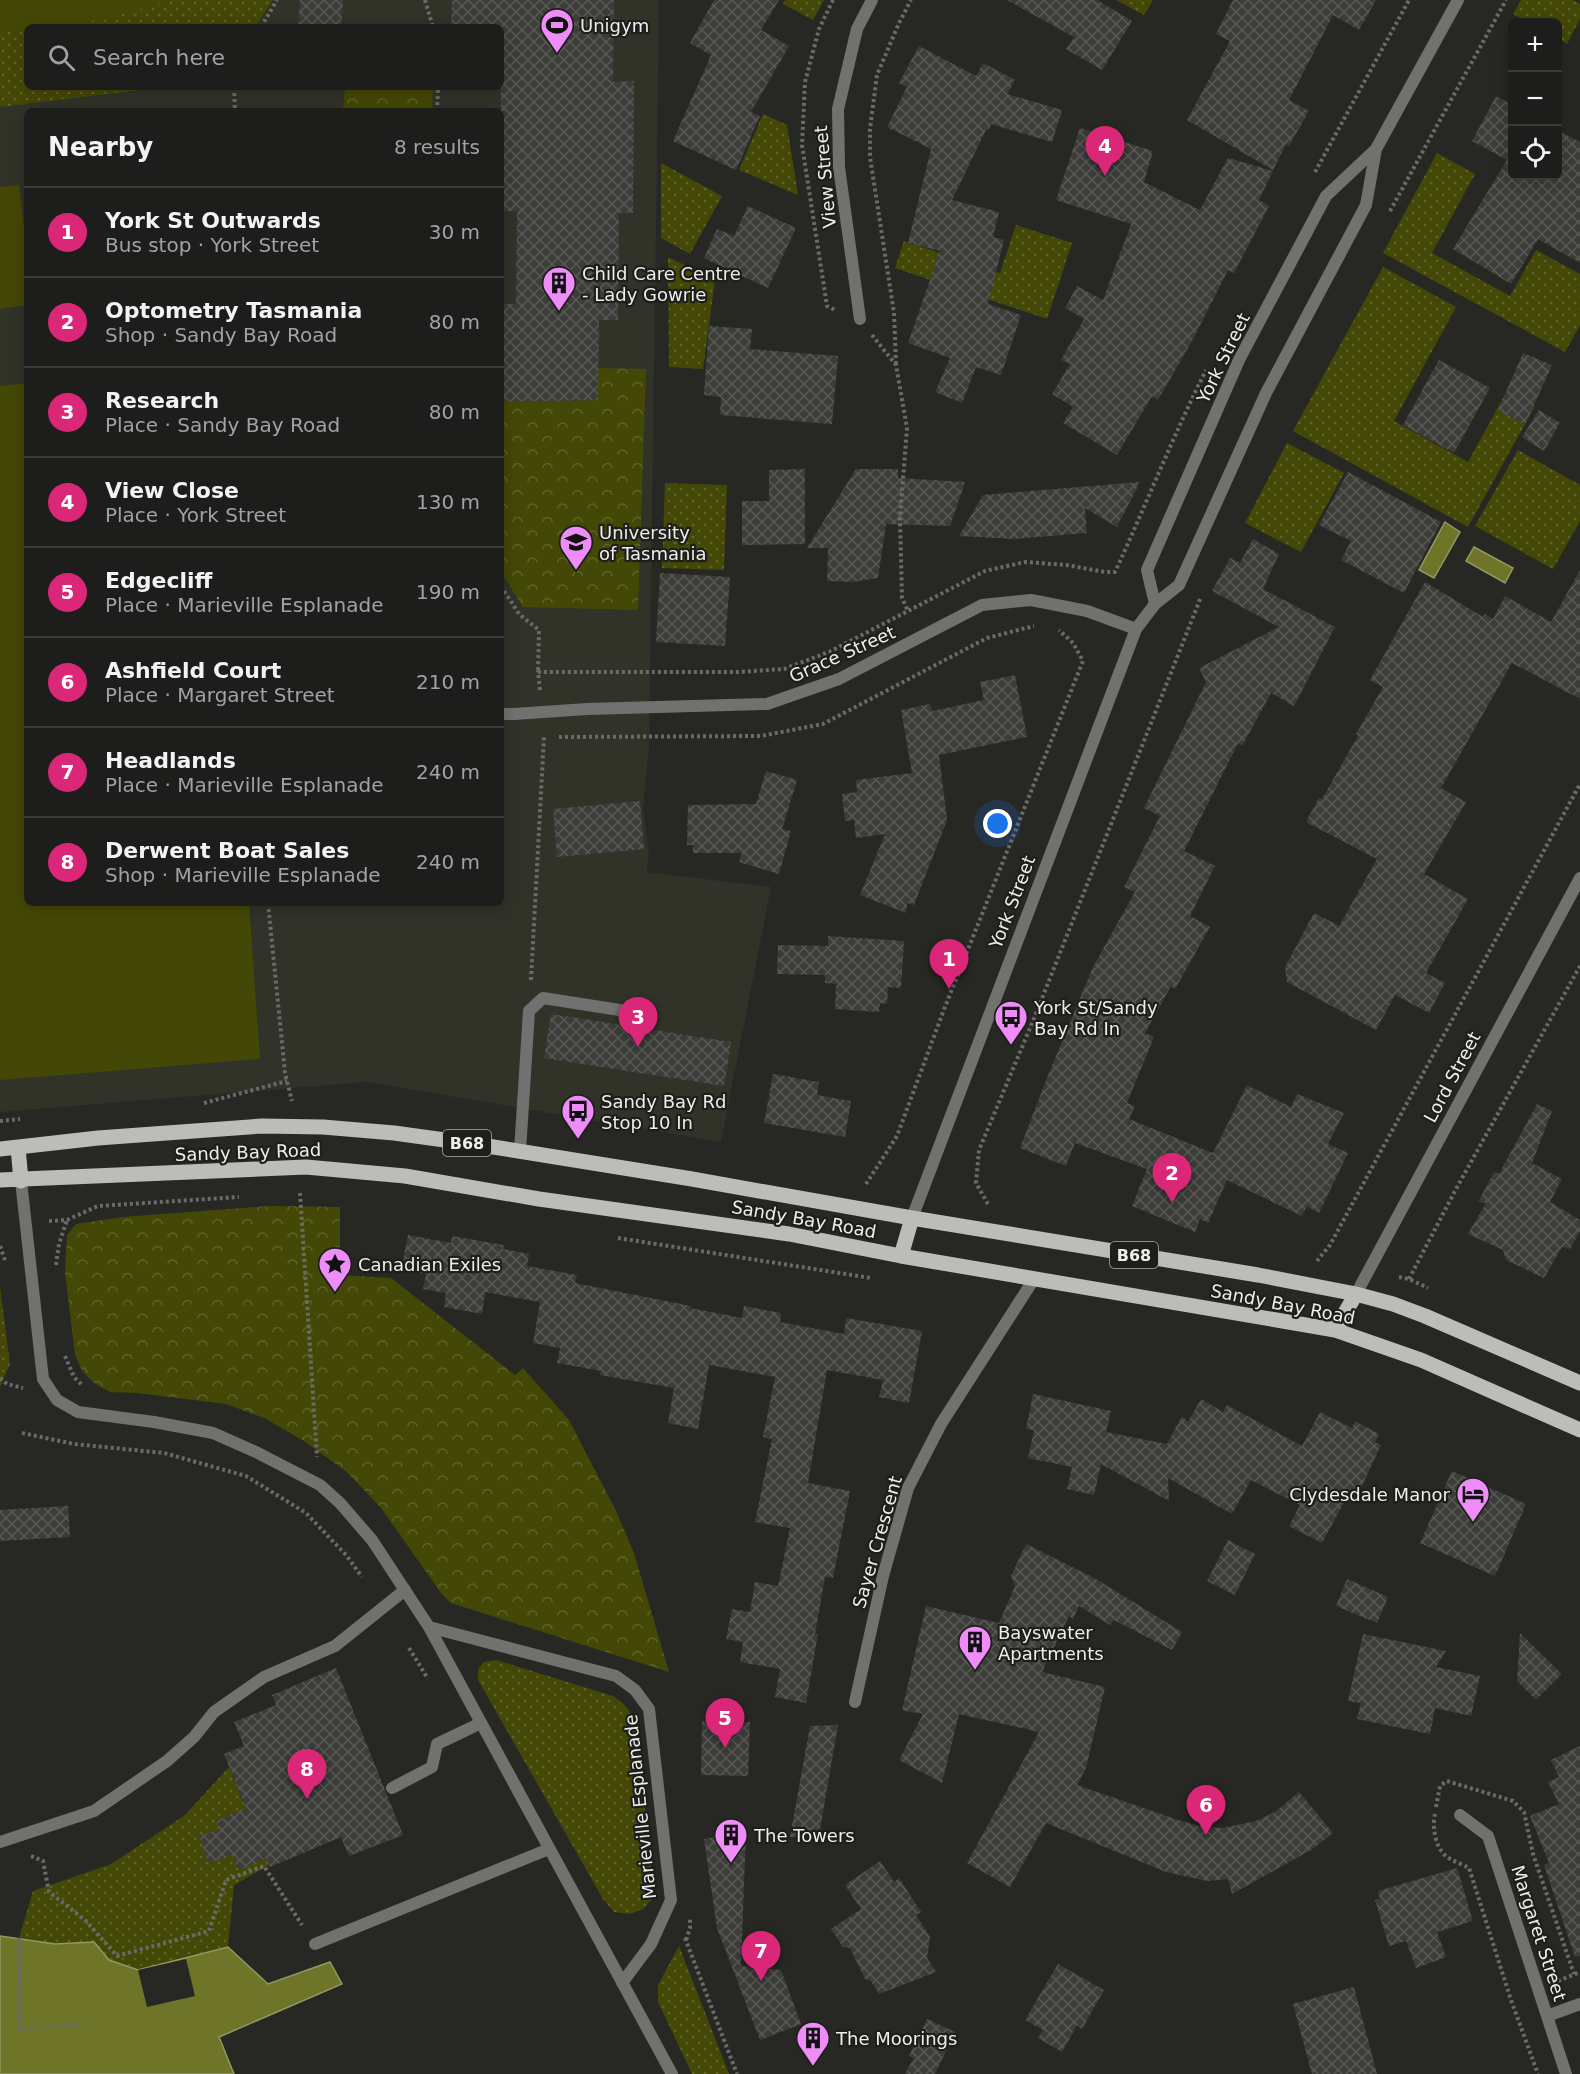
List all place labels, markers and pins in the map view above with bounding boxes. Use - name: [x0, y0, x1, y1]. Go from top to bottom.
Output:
- sports icon: Unigym: [539, 7, 575, 54]
- place label: Unigym: [580, 15, 649, 36]
- pin: 4: [1086, 126, 1124, 176]
- place label: Child Care Centre - Lady Gowrie: [582, 263, 741, 305]
- building icon: Child Care Centre - Lady Gowrie: [541, 265, 577, 312]
- place label: University of Tasmania: [599, 522, 707, 564]
- school or university icon: University of Tasmania: [558, 524, 594, 571]
- pin: 1: [930, 940, 968, 989]
- place label: York St/Sandy Bay Rd In: [1033, 997, 1158, 1039]
- pin: 3: [618, 998, 658, 1047]
- bus stop icon: York St/Sandy Bay Rd In: [993, 999, 1029, 1046]
- place label: Sandy Bay Rd Stop 10 In: [601, 1091, 726, 1133]
- bus stop icon: Sandy Bay Rd Stop 10 In: [560, 1093, 596, 1140]
- pin: 2: [1152, 1154, 1192, 1203]
- place icon: Canadian Exiles: [317, 1246, 353, 1293]
- place label: Canadian Exiles: [358, 1254, 501, 1275]
- hotel icon: Clydesdale Manor: [1455, 1476, 1491, 1523]
- place label: Clydesdale Manor: [1289, 1484, 1451, 1505]
- place label: Bayswater Apartments: [998, 1622, 1104, 1664]
- building icon: Bayswater Apartments: [957, 1624, 993, 1671]
- pin: 5: [706, 1698, 744, 1748]
- pin: 8: [288, 1750, 326, 1799]
- pin: 6: [1186, 1786, 1226, 1835]
- building icon: The Towers: [713, 1817, 749, 1864]
- place label: The Towers: [753, 1825, 855, 1846]
- pin: 7: [742, 1932, 780, 1981]
- building icon: The Moorings: [795, 2020, 831, 2067]
- place label: The Moorings: [835, 2028, 957, 2049]

